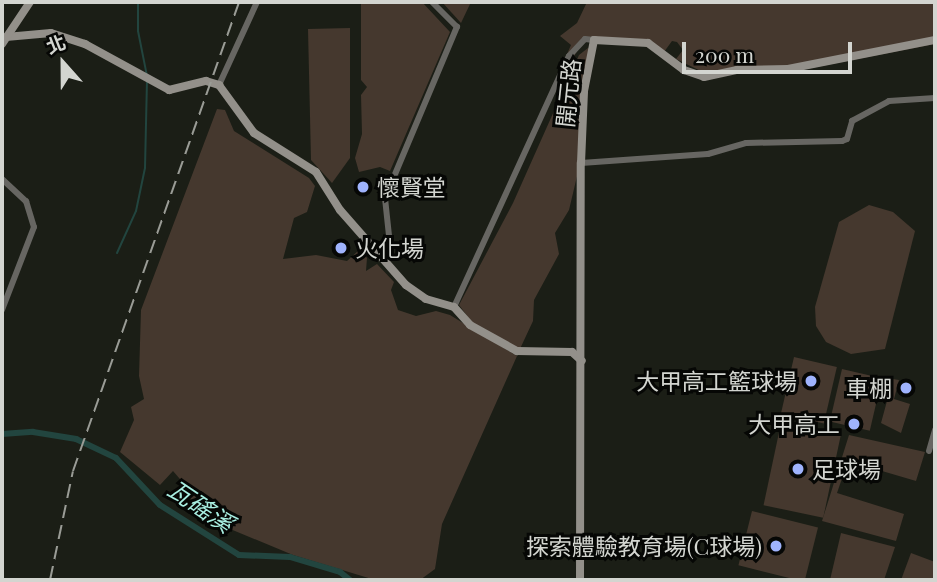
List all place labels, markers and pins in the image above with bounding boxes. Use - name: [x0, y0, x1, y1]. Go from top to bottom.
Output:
- place label: 懷賢堂: [377, 173, 446, 201]
- marker: 懷賢堂: [355, 179, 371, 195]
- place label: 火化場: [355, 234, 424, 262]
- marker: 火化場: [333, 240, 349, 256]
- place label: 大甲高工籃球場: [636, 367, 797, 395]
- marker: 大甲高工籃球場: [803, 373, 819, 389]
- place label: 車棚: [846, 374, 892, 402]
- marker: 車棚: [898, 380, 914, 396]
- place label: 大甲高工: [748, 410, 840, 438]
- marker: 大甲高工: [846, 416, 862, 432]
- place label: 足球場: [812, 455, 881, 483]
- marker: 足球場: [790, 461, 806, 477]
- place label: 探索體驗教育場(C球場): [526, 532, 762, 560]
- marker: 探索體驗教育場(C球場): [768, 538, 784, 554]

